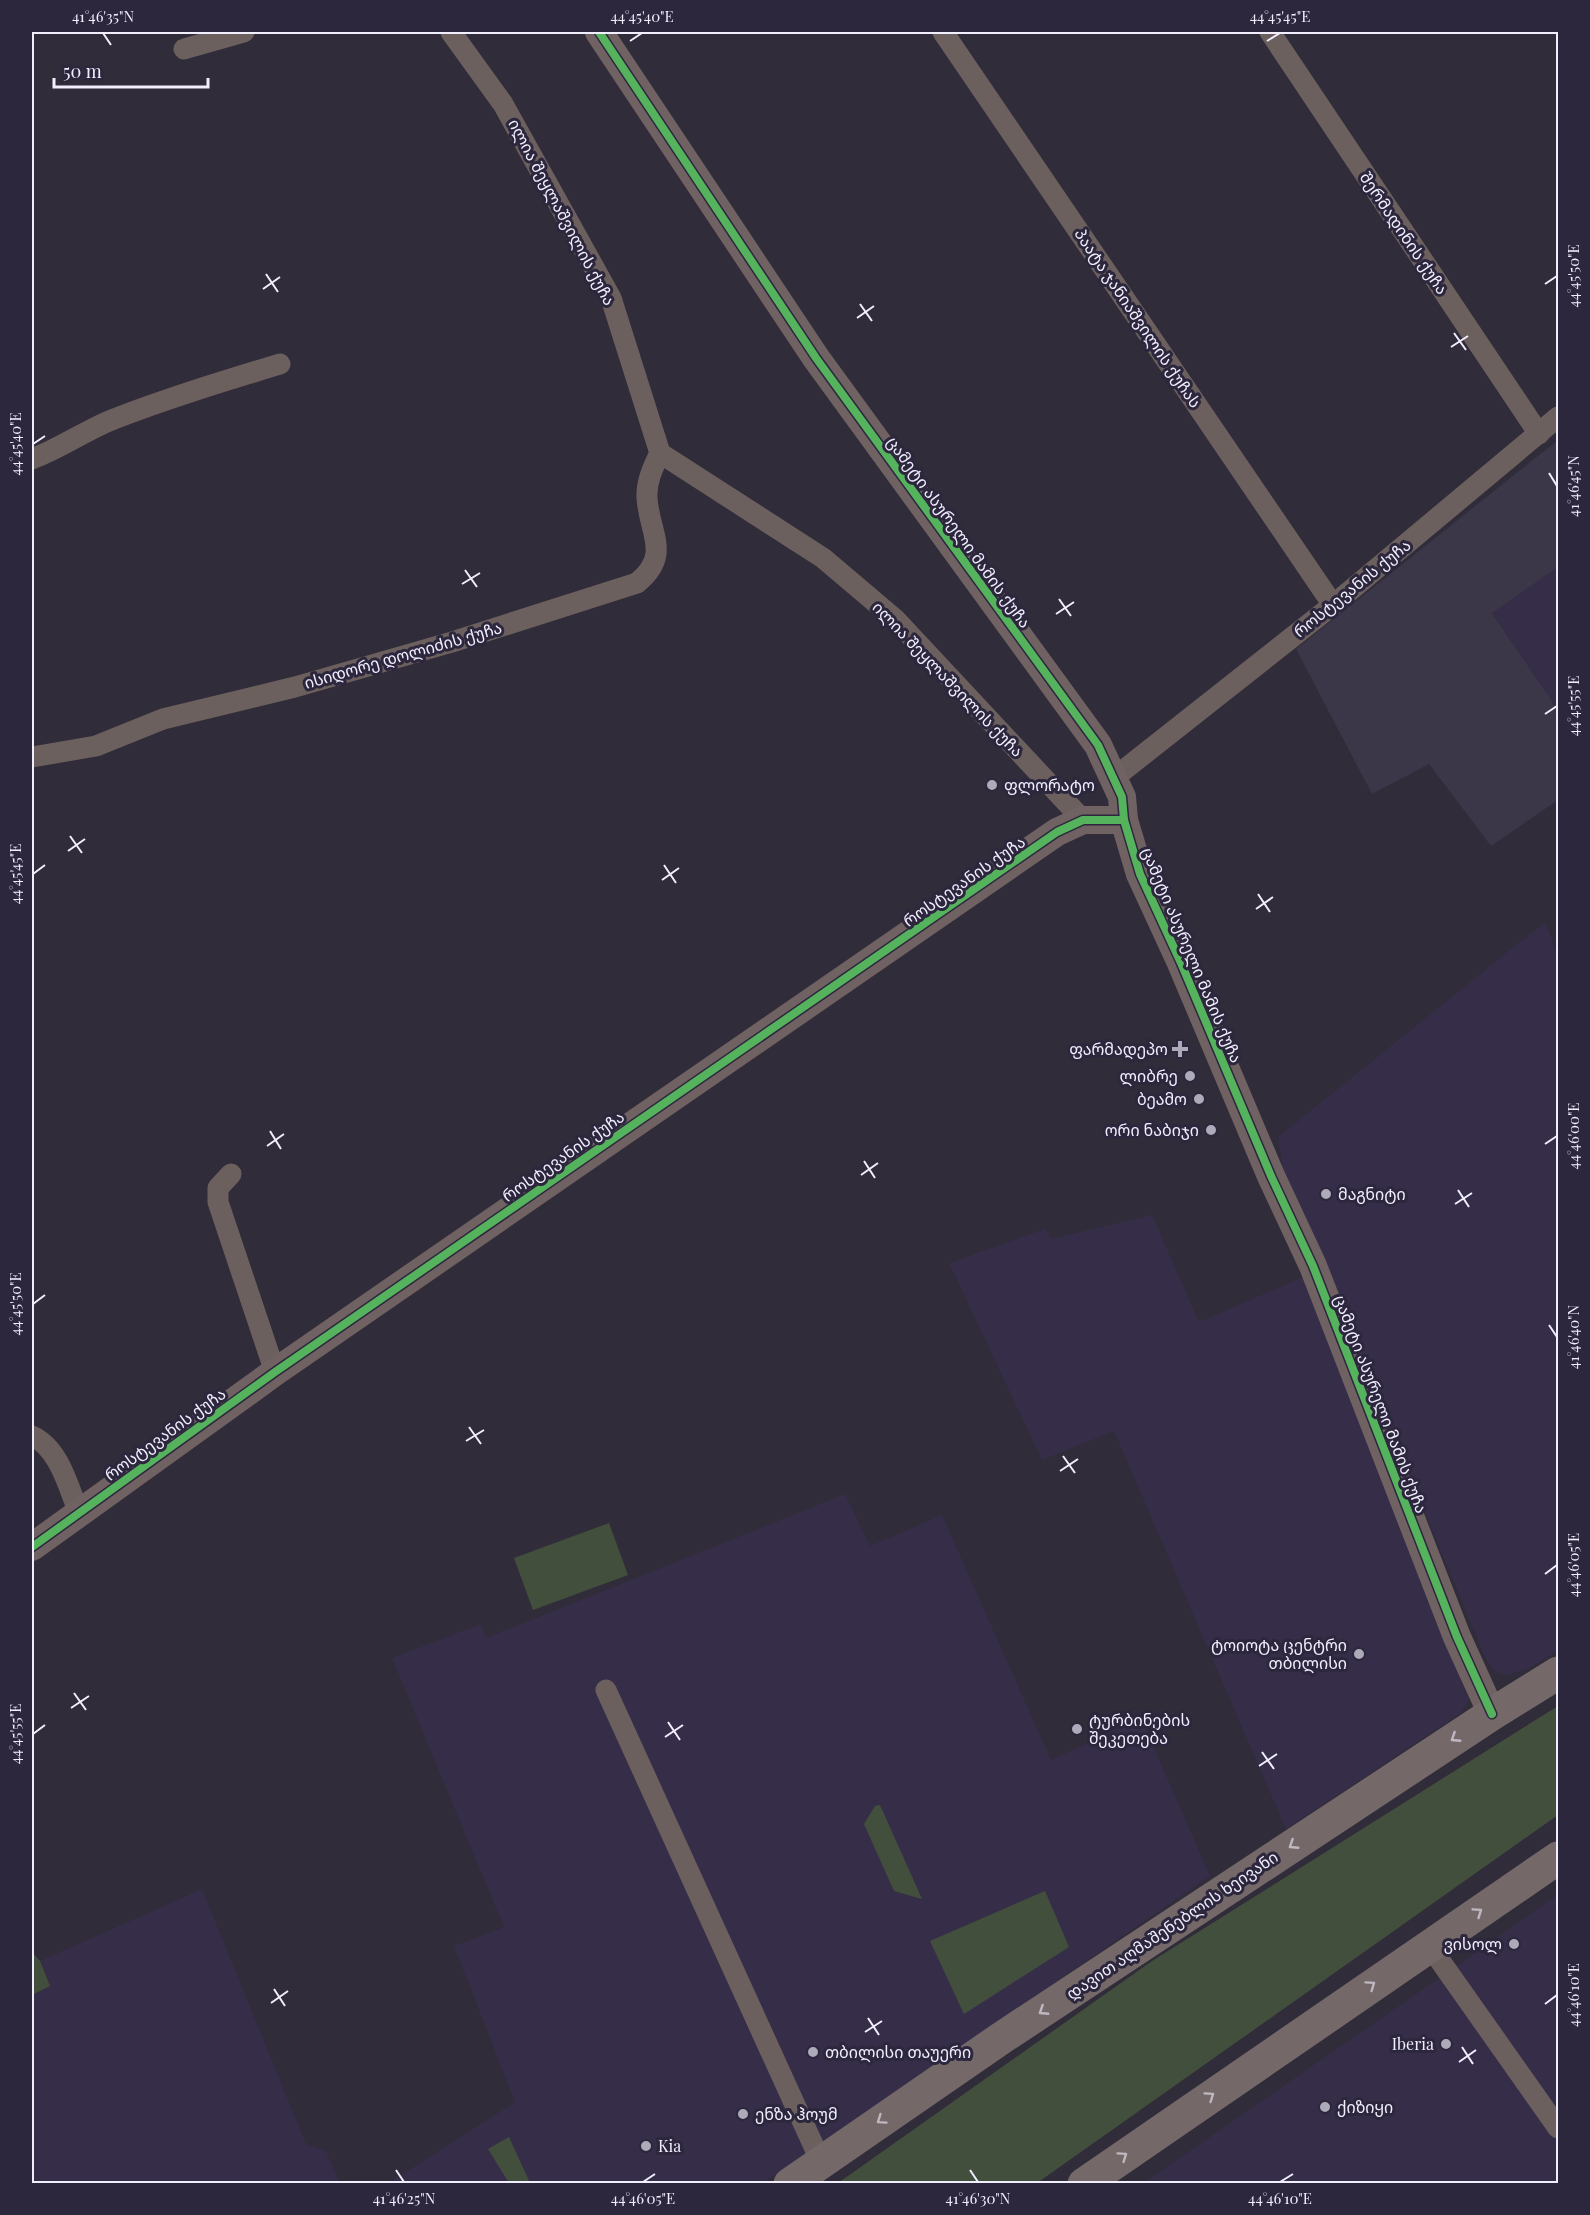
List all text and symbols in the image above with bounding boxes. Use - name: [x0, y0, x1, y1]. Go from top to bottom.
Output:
- text: 41°46'35"N: [72, 6, 135, 26]
- text: 44°45'40"E: [610, 6, 674, 26]
- text: 44°45'45"E: [1250, 6, 1310, 26]
- scale bar: [54, 51, 208, 89]
- text: 50 m: [63, 59, 102, 83]
- street label: ილია შეყლაშვილის ქუჩა: [503, 115, 621, 309]
- street label: შერმადინის ქუჩა: [1355, 167, 1453, 299]
- street label: პაატა ჯანიაშვილის ქუჩას: [1070, 224, 1206, 412]
- text: 44°45'50"E: [1563, 244, 1583, 308]
- text: 44°45'40"E: [5, 412, 25, 476]
- street label: ცამეტი ასურელი მამის ქუჩა: [882, 432, 1036, 632]
- text: 41°46'45"N: [1563, 455, 1583, 517]
- street label: როსტევანის ქუჩა: [1289, 534, 1415, 641]
- street label: ილია შეყლაშვილის ქუჩა: [868, 596, 1028, 762]
- street label: ისიდორე დოლიძის ქუჩა: [302, 616, 504, 694]
- text: 44°45'55"E: [1563, 676, 1583, 736]
- place label: ფლორატო: [1004, 774, 1095, 796]
- marker: ფლორატო: [985, 778, 999, 792]
- street label: როსტევანის ქუჩა: [898, 830, 1029, 931]
- text: 44°45'45"E: [5, 844, 25, 904]
- street label: ცამეტი ასურელი მამის ქუჩა: [1137, 844, 1247, 1066]
- place label: ფარმადეპო: [1069, 1038, 1168, 1060]
- marker: ფარმადეპო: [1173, 1042, 1187, 1056]
- place label: ლიბრე: [1120, 1065, 1178, 1087]
- marker: ლიბრე: [1183, 1069, 1197, 1083]
- place label: ბეამო: [1137, 1088, 1187, 1109]
- marker: ბეამო: [1192, 1092, 1206, 1106]
- text: 44°46'00"E: [1563, 1102, 1583, 1170]
- street label: როსტევანის ქუჩა: [497, 1105, 628, 1206]
- place label: ორი ნაბიჯი: [1105, 1119, 1199, 1140]
- marker: ორი ნაბიჯი: [1204, 1123, 1218, 1137]
- place label: მაგნიტი: [1338, 1183, 1406, 1204]
- marker: მაგნიტი: [1319, 1187, 1333, 1201]
- text: 44°45'50"E: [5, 1272, 25, 1336]
- street label: ცამეტი ასურელი მამის ქუჩა: [1329, 1292, 1433, 1516]
- text: 41°46'40"N: [1563, 1304, 1583, 1369]
- street label: როსტევანის ქუჩა: [100, 1383, 229, 1485]
- text: 44°46'05"E: [1563, 1533, 1583, 1597]
- place label: ტოიოტა ცენტრი თბილისი: [1211, 1634, 1347, 1674]
- marker: ტოიოტა ცენტრი თბილისი: [1352, 1647, 1366, 1661]
- text: 44°45'55"E: [5, 1704, 25, 1764]
- place label: ტურბინების შეკეთება: [1089, 1709, 1190, 1748]
- marker: ტურბინების შეკეთება: [1070, 1722, 1084, 1736]
- one-way arrow: [1451, 1731, 1462, 1742]
- one-way arrow: [1288, 1838, 1299, 1849]
- street label: დავით აღმაშენებლის ხეივანი: [1062, 1846, 1282, 2004]
- one-way arrow: [1471, 1909, 1482, 1920]
- place label: ვისოლ: [1444, 1933, 1502, 1955]
- marker: ვისოლ: [1507, 1937, 1521, 1951]
- text: 44°46'10"E: [1563, 1963, 1583, 2027]
- one-way arrow: [1364, 1981, 1375, 1992]
- one-way arrow: [1039, 2004, 1050, 2015]
- place label: Iberia: [1392, 2033, 1434, 2054]
- marker: Iberia: [1439, 2037, 1453, 2051]
- place label: თბილისი თაუერი: [825, 2041, 971, 2063]
- marker: თბილისი თაუერი: [806, 2045, 820, 2059]
- one-way arrow: [1204, 2092, 1215, 2103]
- place label: ქიზიყი: [1337, 2096, 1393, 2117]
- marker: ქიზიყი: [1318, 2100, 1332, 2114]
- place label: ენზა ჰოუმ: [755, 2103, 838, 2124]
- marker: ენზა ჰოუმ: [736, 2107, 750, 2121]
- one-way arrow: [877, 2113, 888, 2124]
- place label: Kia: [658, 2135, 681, 2156]
- marker: Kia: [639, 2139, 653, 2153]
- one-way arrow: [1117, 2152, 1128, 2163]
- text: 41°46'25"N: [373, 2188, 436, 2208]
- text: 44°46'05"E: [611, 2188, 675, 2208]
- text: 41°46'30"N: [946, 2188, 1011, 2208]
- text: 44°46'10"E: [1248, 2188, 1312, 2208]

